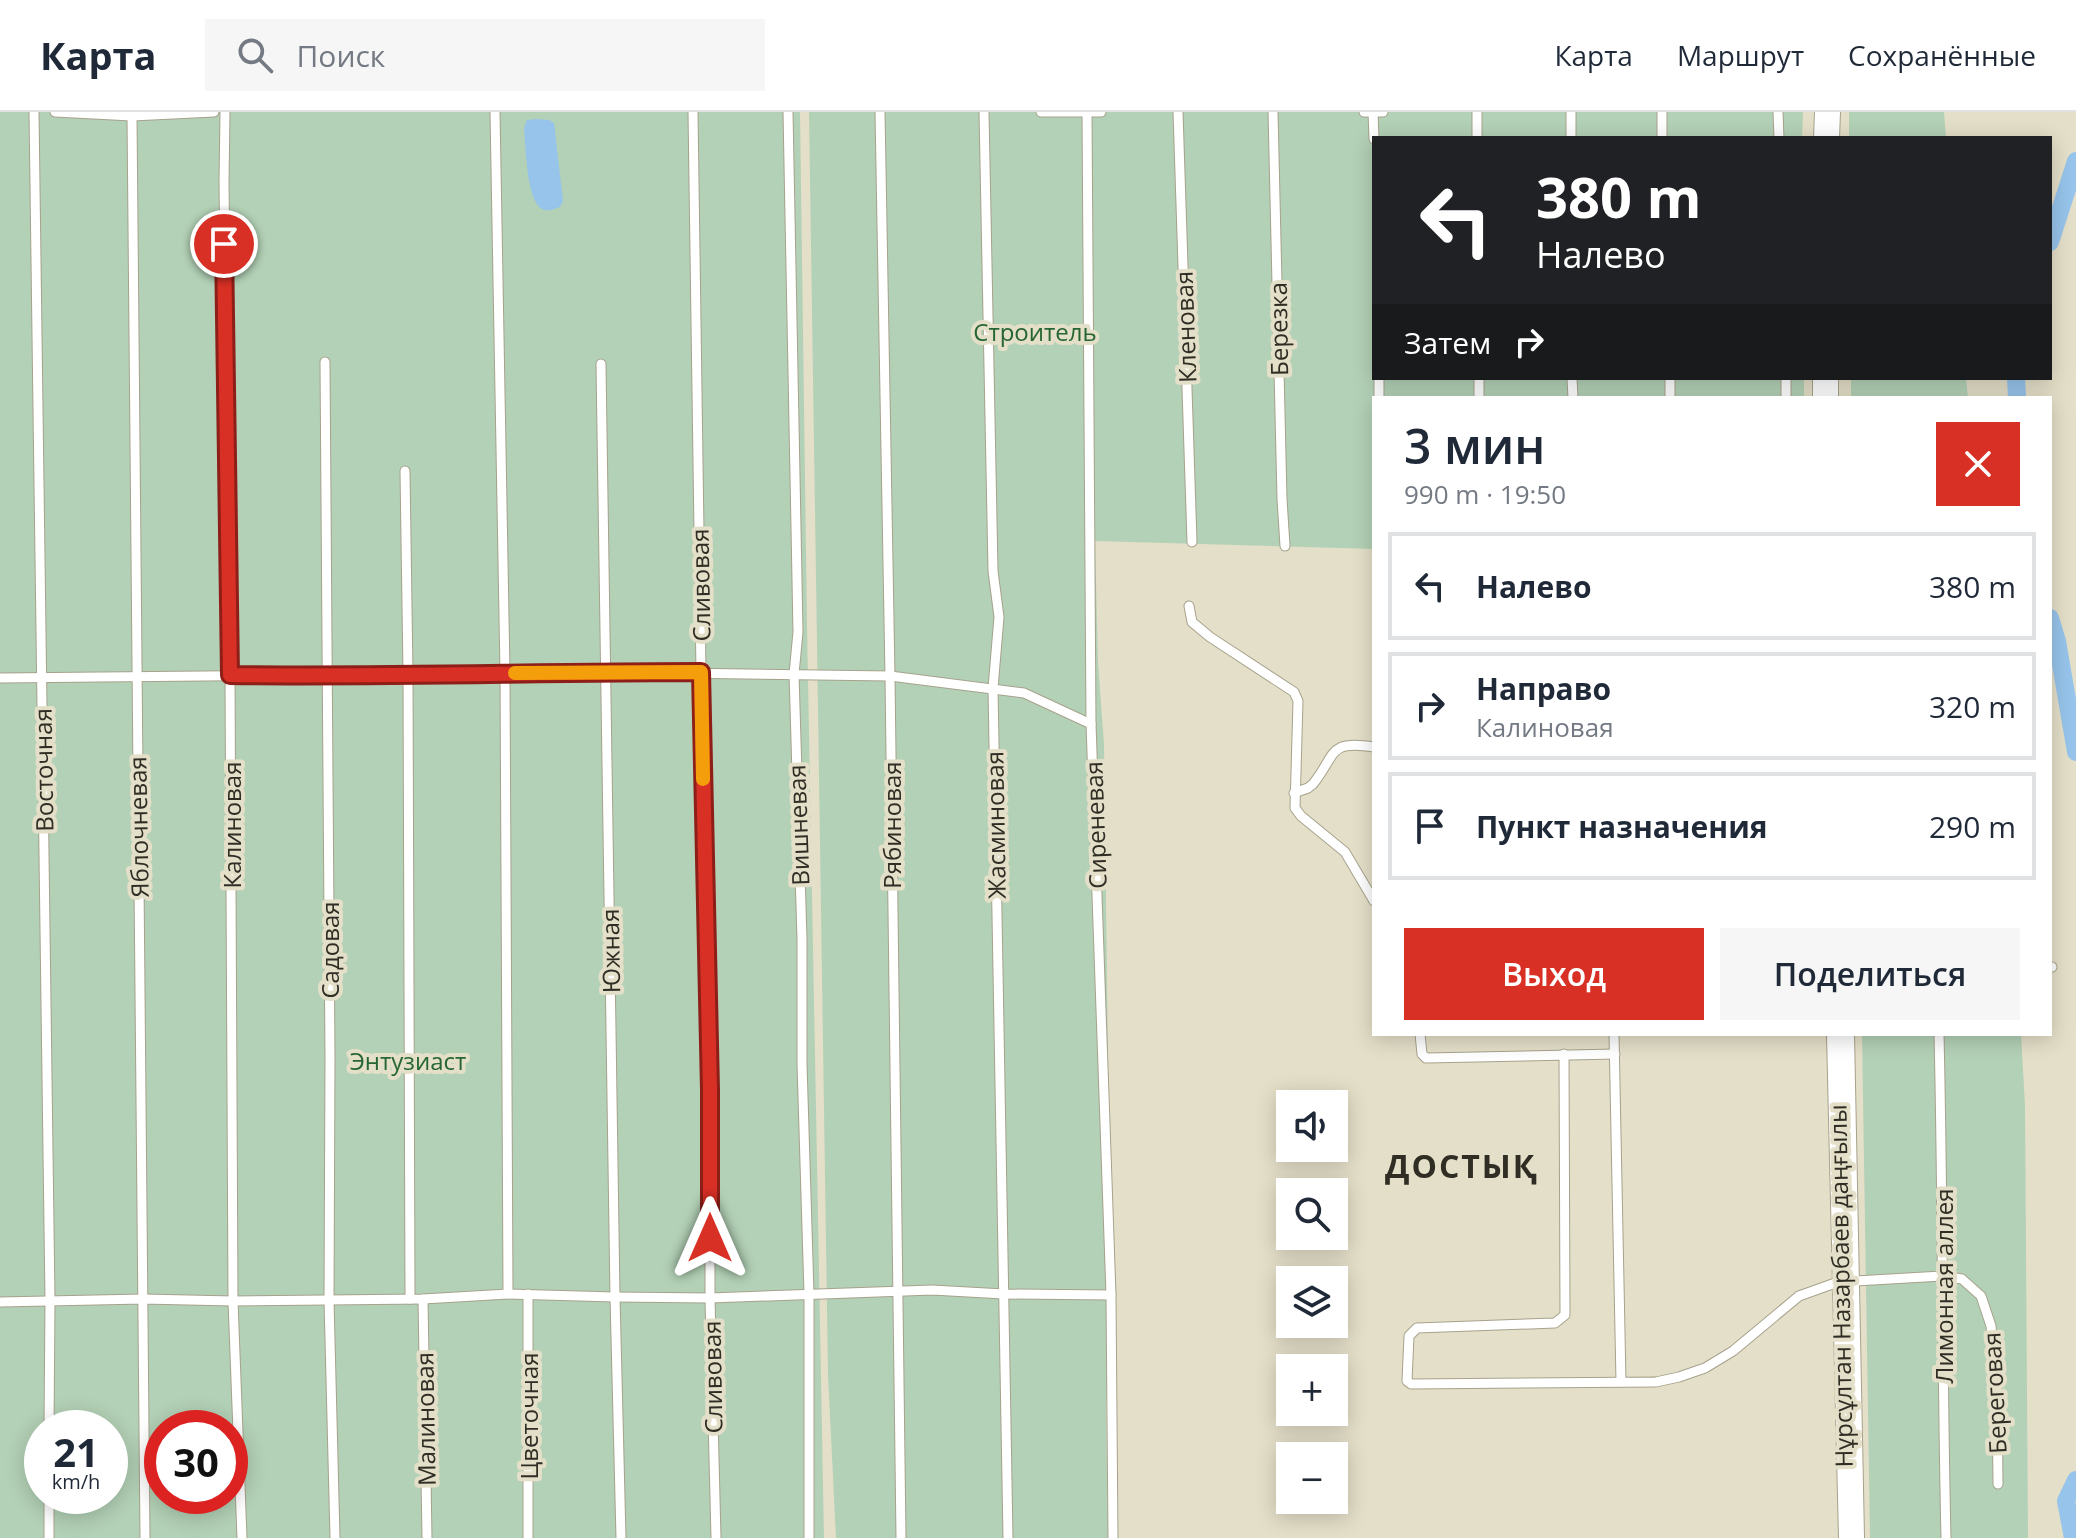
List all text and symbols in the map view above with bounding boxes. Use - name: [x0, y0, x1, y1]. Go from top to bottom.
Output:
- search box: [205, 19, 765, 91]
- text: Карта: [40, 29, 157, 81]
- icon: search: [233, 33, 277, 77]
- text: Поиск: [297, 35, 385, 76]
- text: Карта: [1554, 36, 1633, 74]
- text: Маршрут: [1677, 36, 1804, 74]
- text: Сохранённые: [1848, 36, 2036, 74]
- text: 380 m: [1536, 158, 1702, 234]
- icon: left: [1404, 168, 1508, 272]
- pin: [190, 210, 258, 278]
- icon: arrive: [202, 222, 246, 266]
- text: Налево: [1536, 230, 1666, 279]
- street label: Кленовая: [1167, 271, 1203, 383]
- street label: Березка: [1261, 282, 1295, 376]
- park label: Строитель: [973, 315, 1097, 348]
- icon: right: [1507, 320, 1551, 364]
- text: Затем: [1404, 322, 1491, 363]
- text: 3 мин: [1404, 413, 1545, 478]
- button: close: [1936, 422, 2020, 506]
- text: 990 m · 19:50: [1404, 476, 1566, 512]
- street label: Сливовая: [683, 528, 717, 642]
- icon: left: [1408, 564, 1452, 608]
- text: Налево: [1476, 566, 1592, 607]
- text: 380 m: [1929, 566, 2016, 607]
- text: Направо: [1476, 668, 1611, 709]
- icon: right: [1408, 684, 1452, 728]
- text: 320 m: [1929, 686, 2016, 727]
- street label: Восточная: [25, 708, 61, 832]
- text: Калиновая: [1476, 709, 1614, 745]
- street label: Жасминовая: [977, 751, 1013, 899]
- street label: Яблочневая: [120, 756, 156, 898]
- street label: Рябиновая: [875, 761, 908, 889]
- street label: Сиреневая: [1076, 761, 1114, 889]
- street label: Калиновая: [215, 762, 248, 889]
- street label: Вишневая: [779, 764, 817, 886]
- icon: arrive: [1408, 804, 1452, 848]
- text: Пункт назначения: [1476, 806, 1768, 847]
- text: 290 m: [1929, 806, 2016, 847]
- street label: Садовая: [313, 901, 346, 999]
- street label: Южная: [593, 908, 627, 994]
- button: Выход: [1404, 928, 1704, 1020]
- button: Поделиться: [1720, 928, 2020, 1020]
- park label: Энтузиаст: [350, 1044, 466, 1077]
- map controls: [1276, 1090, 1348, 1514]
- button: sound: [1276, 1090, 1348, 1162]
- street label: Нұрсұлтан Назарбаев даңғылы: [1820, 1104, 1860, 1468]
- district label: ДОСТЫҚ: [1385, 1144, 1539, 1187]
- button: search: [1276, 1178, 1348, 1250]
- street label: Лимонная аллея: [1927, 1189, 1960, 1383]
- position arrow: [668, 1196, 752, 1280]
- button: layers: [1276, 1266, 1348, 1338]
- street label: Сливовая: [695, 1320, 729, 1434]
- street label: Береговая: [1974, 1331, 2014, 1455]
- street label: Малиновая: [407, 1352, 443, 1486]
- street label: Цветочная: [512, 1352, 545, 1480]
- button: +: [1276, 1354, 1348, 1426]
- speed limit sign: 30: [144, 1410, 248, 1514]
- text: 21: [53, 1424, 99, 1479]
- button: −: [1276, 1442, 1348, 1514]
- text: km/h: [52, 1468, 100, 1495]

